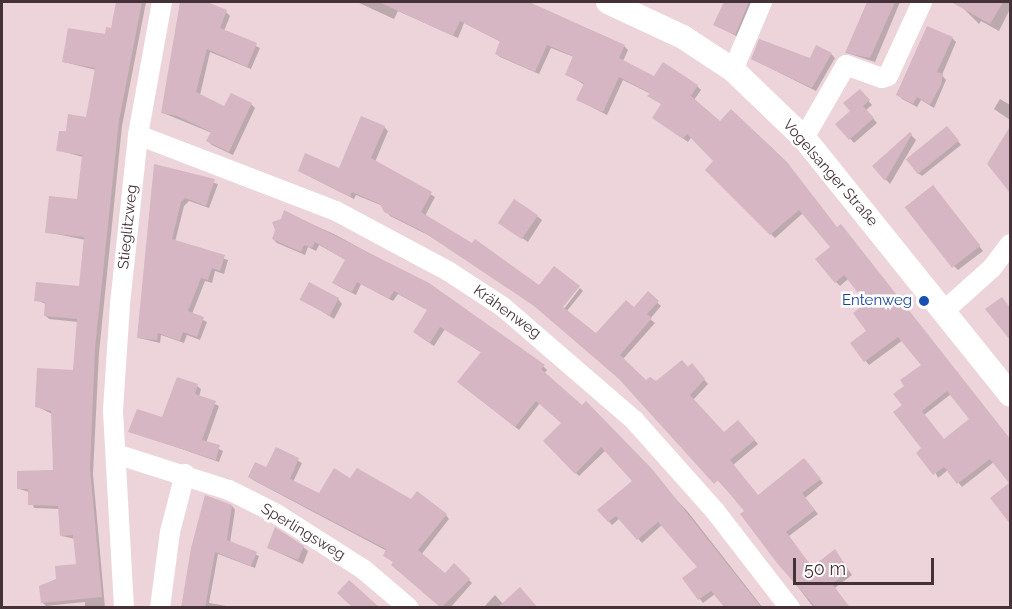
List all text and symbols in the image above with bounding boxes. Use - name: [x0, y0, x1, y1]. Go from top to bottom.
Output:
- street label: Vogelsanger Straße: [779, 116, 881, 230]
- street label: Stieglitzweg: [115, 184, 141, 270]
- street label: Krähenweg: [470, 281, 544, 343]
- place label: Entenweg: [842, 292, 912, 310]
- marker: Entenweg: [917, 294, 931, 308]
- street label: Sperlingsweg: [258, 500, 348, 564]
- scale bar: [796, 546, 937, 584]
- text: 50 m: [804, 558, 846, 579]

